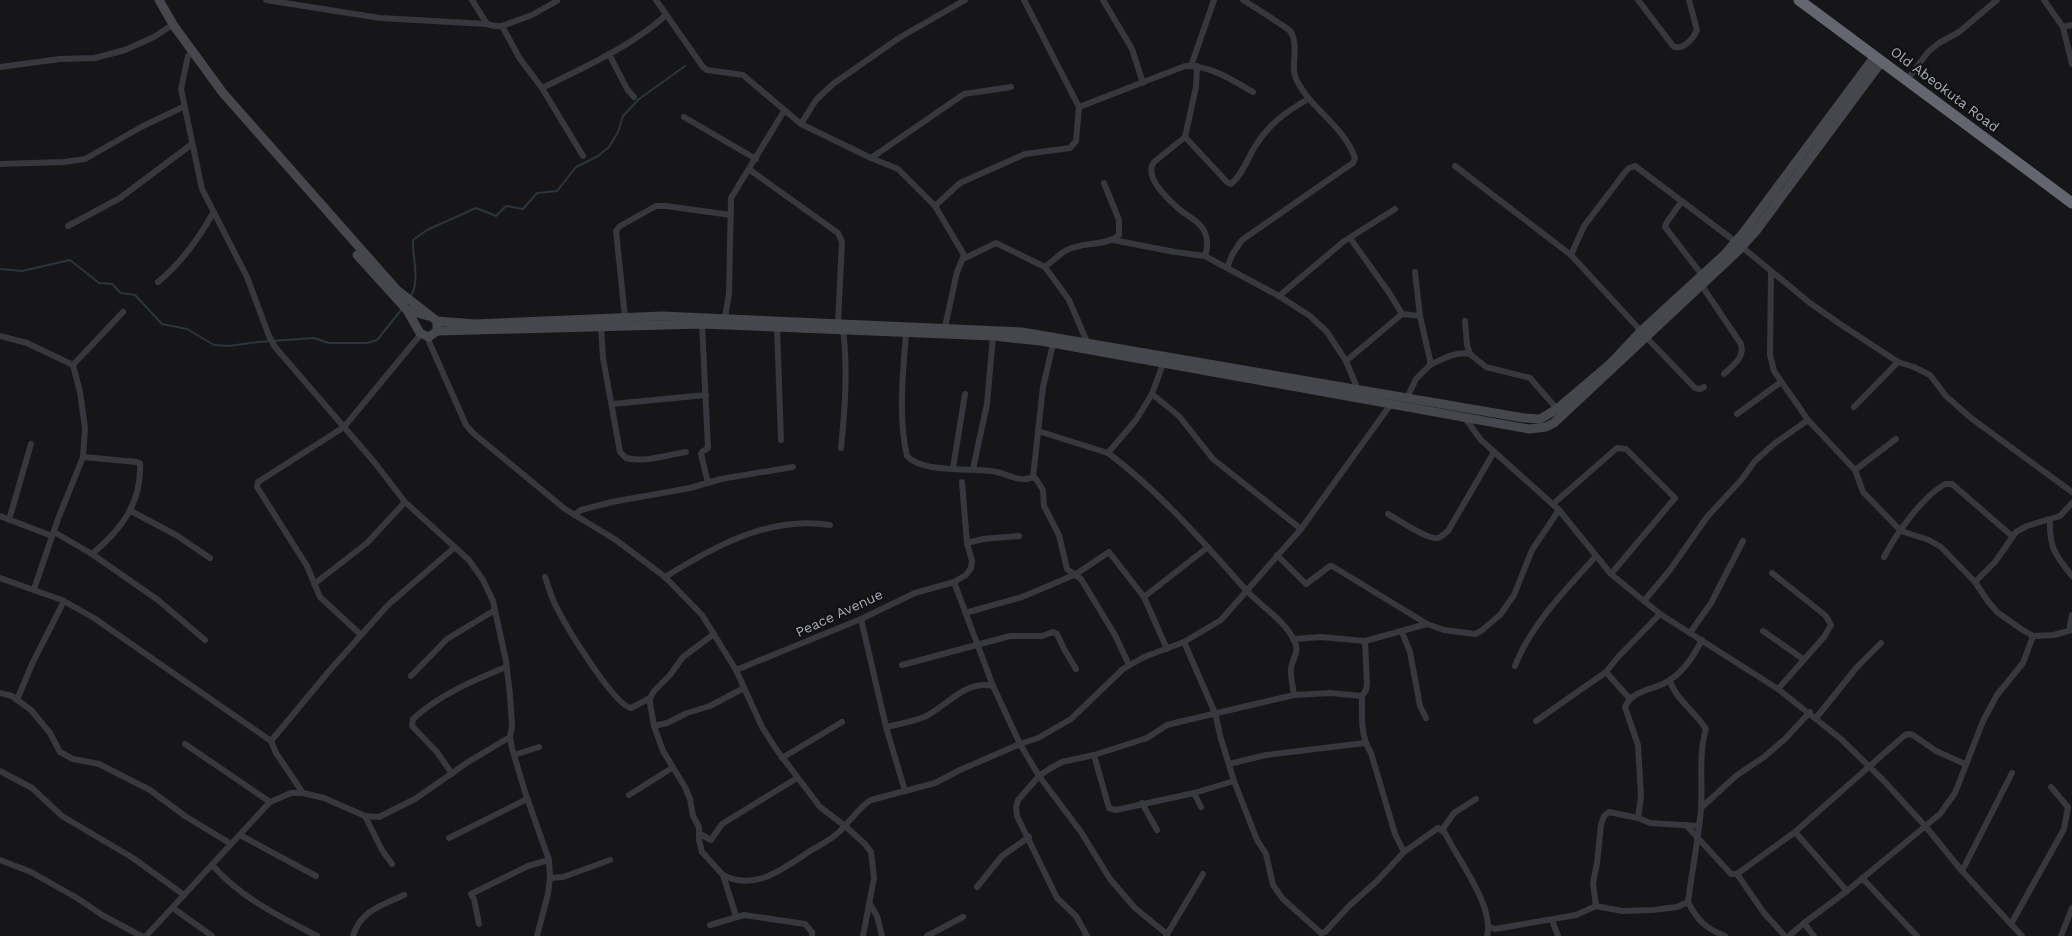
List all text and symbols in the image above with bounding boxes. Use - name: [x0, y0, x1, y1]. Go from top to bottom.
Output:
- street label: Old Abeokuta Road: [1888, 43, 2002, 135]
- street label: Peace Avenue: [793, 586, 885, 640]

